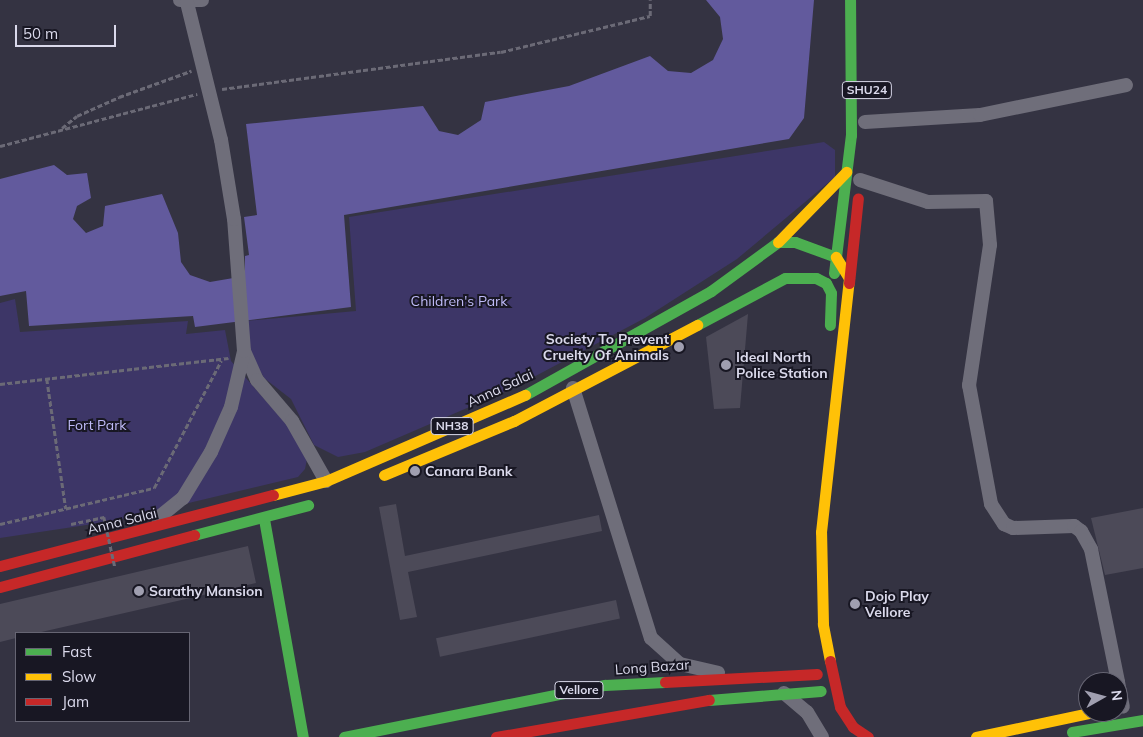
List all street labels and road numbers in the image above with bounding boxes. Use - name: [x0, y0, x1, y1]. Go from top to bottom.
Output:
- road number: SHU24: [841, 80, 893, 100]
- street label: Anna Salai: [464, 365, 536, 411]
- road number: NH38: [430, 416, 474, 436]
- street label: Anna Salai: [86, 504, 158, 538]
- street label: Long Bazar: [614, 656, 690, 678]
- road number: Vellore: [554, 680, 604, 700]

